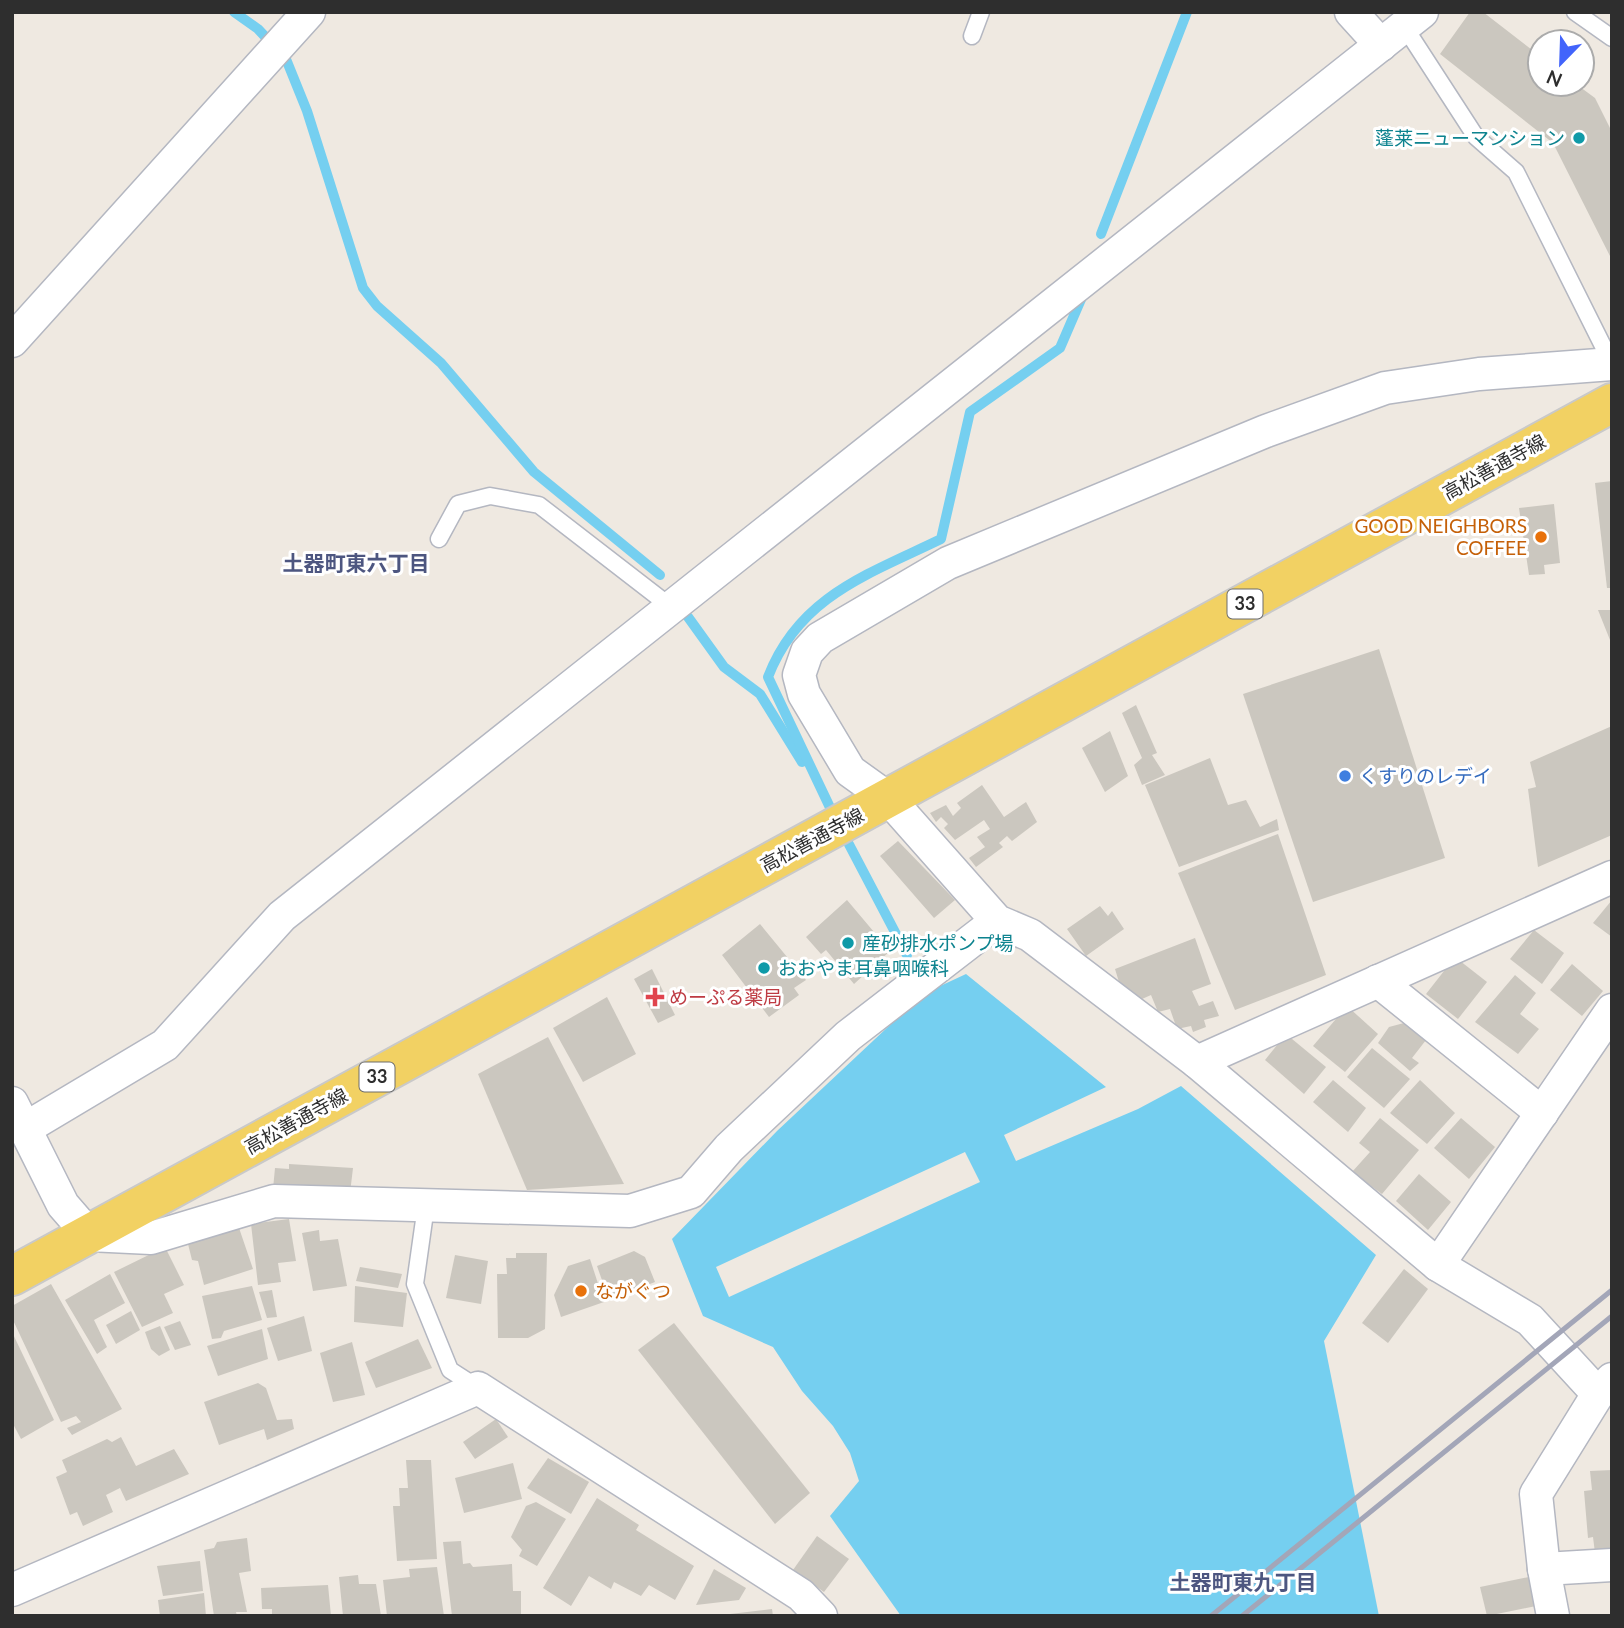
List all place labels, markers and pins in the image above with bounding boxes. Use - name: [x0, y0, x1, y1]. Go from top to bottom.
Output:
- place label: 蓬莱ニューマンション: [1375, 126, 1565, 149]
- marker: 蓬莱ニューマンション: [1571, 130, 1587, 146]
- place label: GOOD NEIGHBORS COFFEE: [1354, 514, 1527, 559]
- marker: GOOD NEIGHBORS COFFEE: [1533, 529, 1549, 545]
- place label: くすりのレデイ: [1359, 764, 1492, 787]
- marker: くすりのレデイ: [1337, 768, 1353, 784]
- place label: 産砂排水ポンプ場: [862, 931, 1013, 954]
- marker: 産砂排水ポンプ場: [840, 935, 856, 951]
- place label: おおやま耳鼻咽喉科: [778, 956, 949, 979]
- marker: おおやま耳鼻咽喉科: [756, 960, 772, 976]
- place label: めーぷる薬局: [669, 985, 782, 1008]
- marker: めーぷる薬局: [647, 989, 663, 1005]
- place label: ながぐつ: [595, 1279, 671, 1302]
- marker: ながぐつ: [573, 1283, 589, 1299]

